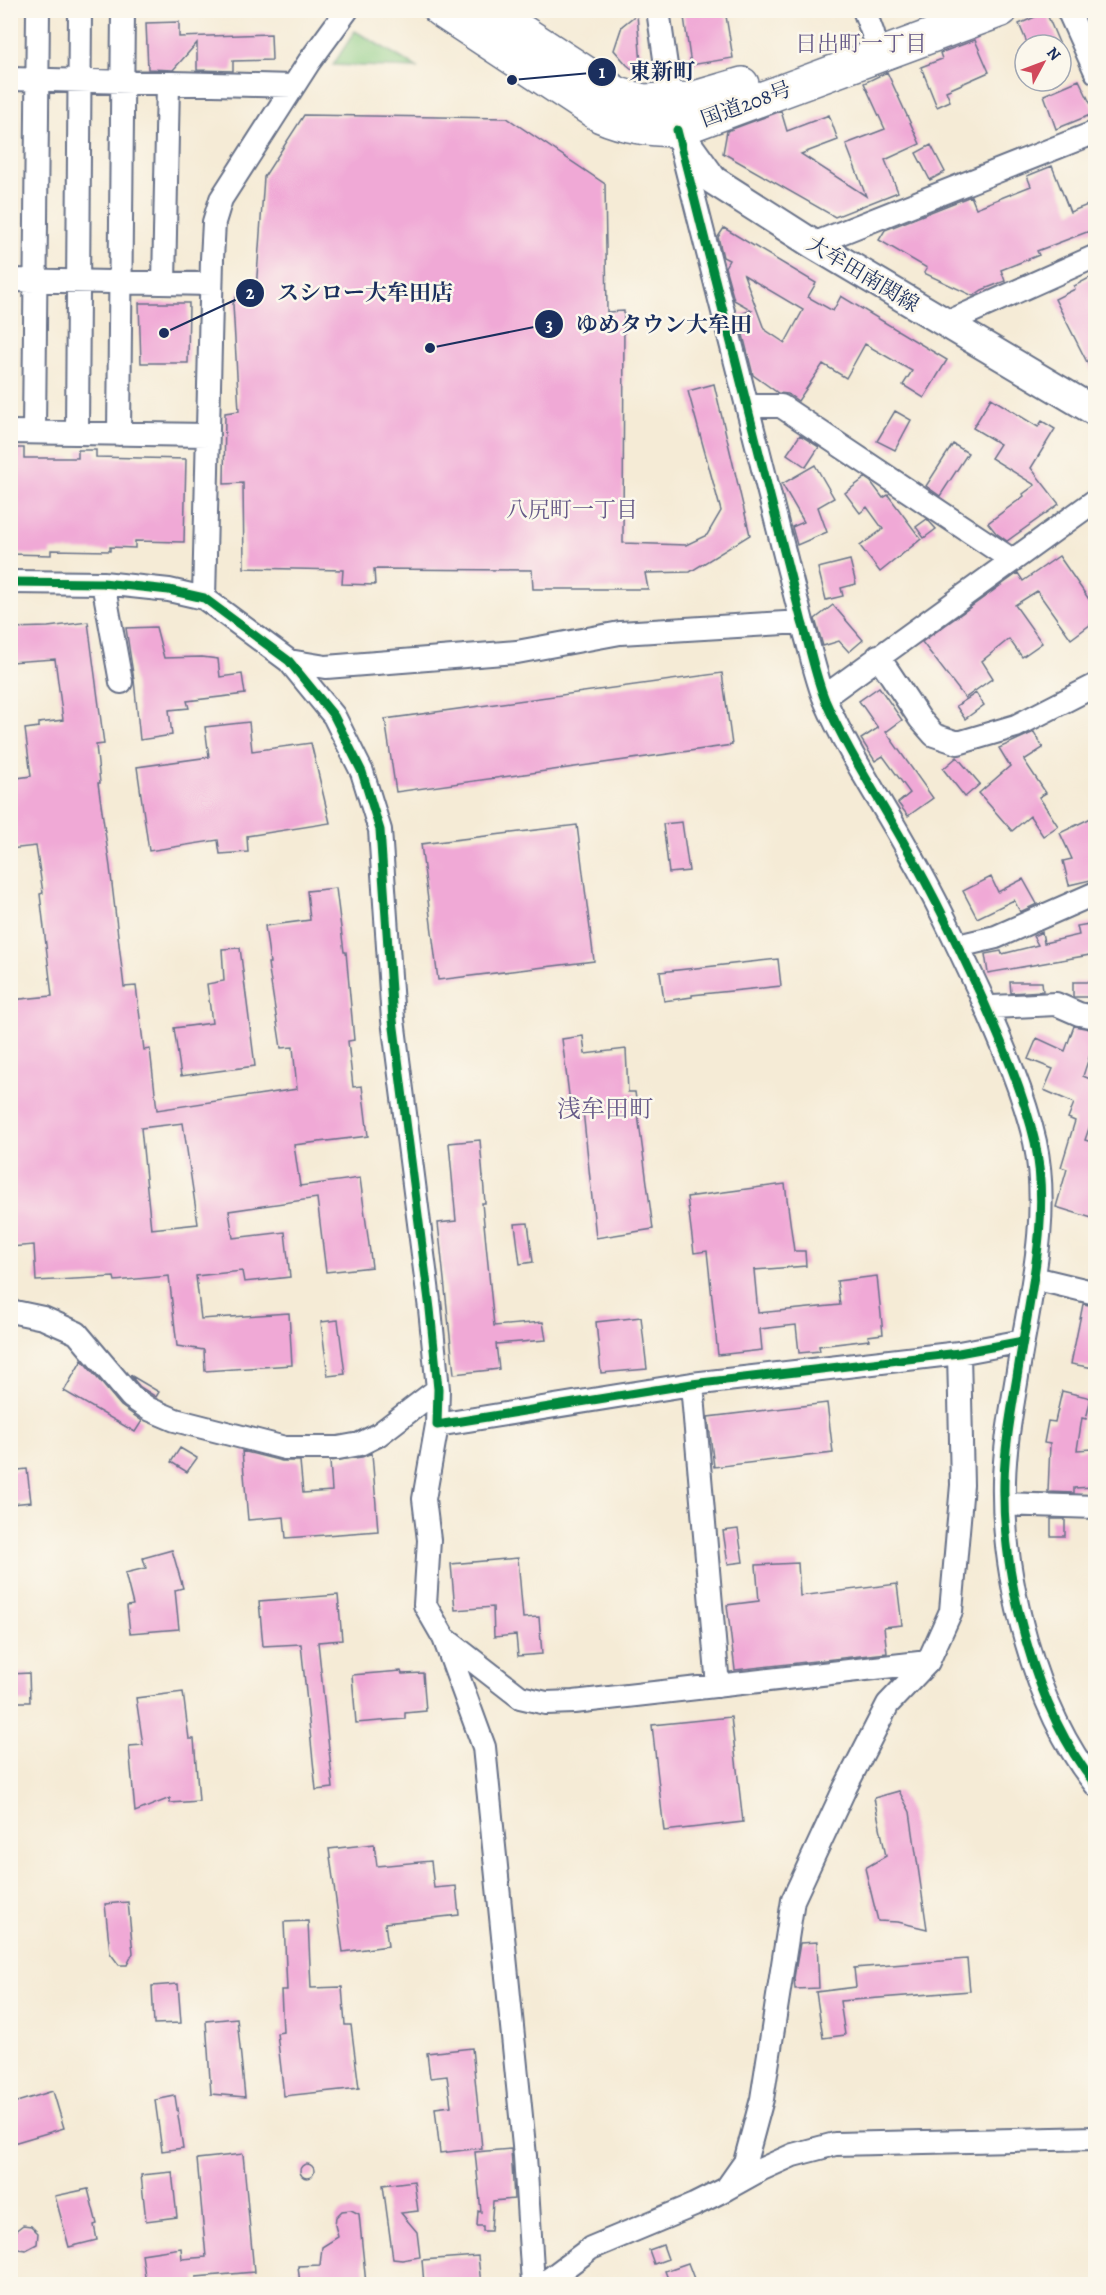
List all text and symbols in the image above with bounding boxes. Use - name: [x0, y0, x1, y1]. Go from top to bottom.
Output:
- district label: 日出町一丁目: [795, 29, 927, 59]
- north arrow: [1013, 33, 1073, 93]
- text: N: [1041, 42, 1066, 66]
- callout: 東新町: [587, 52, 707, 92]
- text: 東新町: [629, 57, 695, 87]
- text: 1: [599, 60, 606, 84]
- street label: 国道208号: [697, 75, 795, 133]
- street label: 大牟田南関線: [802, 230, 924, 318]
- callout: スシロー大牟田店: [235, 273, 465, 313]
- text: スシロー大牟田店: [277, 278, 453, 308]
- text: 2: [246, 281, 255, 305]
- callout: ゆめタウン大牟田: [534, 304, 764, 344]
- text: ゆめタウン大牟田: [576, 310, 752, 340]
- text: 3: [545, 313, 553, 337]
- district label: 八尻町一丁目: [506, 495, 638, 525]
- district label: 浅牟田町: [557, 1093, 653, 1125]

